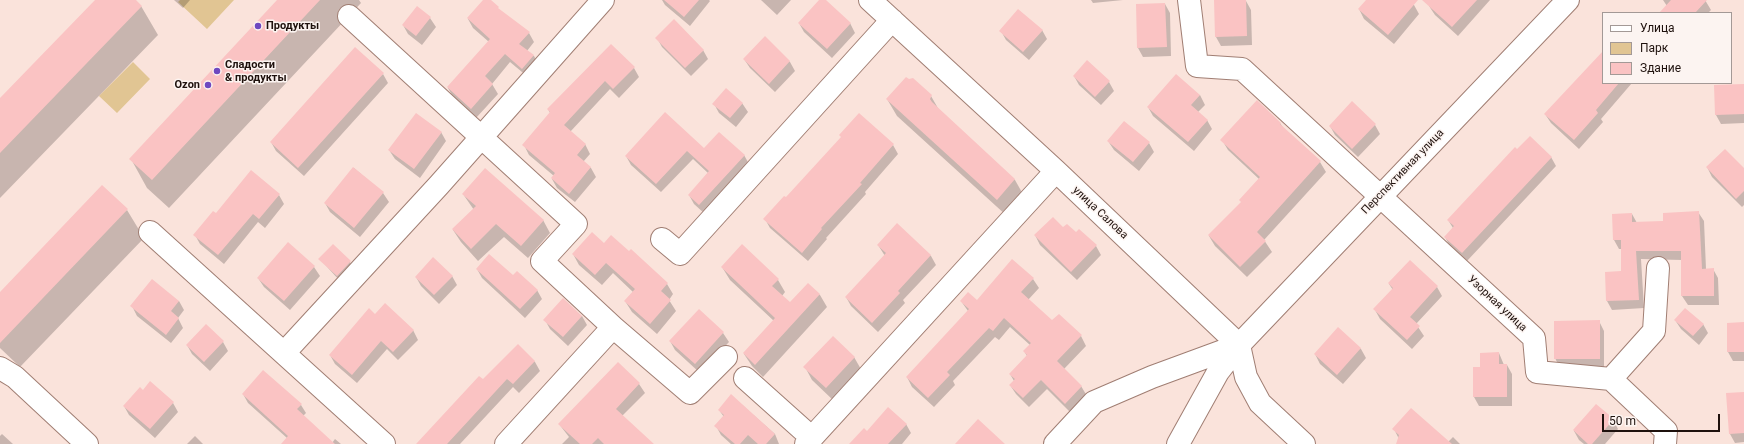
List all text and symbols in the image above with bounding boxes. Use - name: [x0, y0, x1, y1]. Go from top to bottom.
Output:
- legend: [1602, 12, 1732, 84]
- place label: Продукты: [266, 19, 319, 33]
- marker: Продукты: [253, 21, 263, 31]
- text: Улица: [1640, 21, 1675, 35]
- text: Парк: [1640, 41, 1668, 55]
- place label: Сладости & продукты: [225, 58, 287, 84]
- text: Здание: [1640, 61, 1681, 75]
- marker: Сладости & продукты: [212, 66, 222, 76]
- place label: Ozon: [175, 78, 200, 92]
- marker: Ozon: [203, 80, 213, 90]
- street label: Перспективная улица: [1359, 127, 1447, 217]
- street label: улица Салова: [1070, 184, 1130, 242]
- street label: Узорная улица: [1465, 273, 1529, 335]
- scale bar: [1604, 406, 1722, 432]
- text: 50 m: [1609, 414, 1636, 428]

